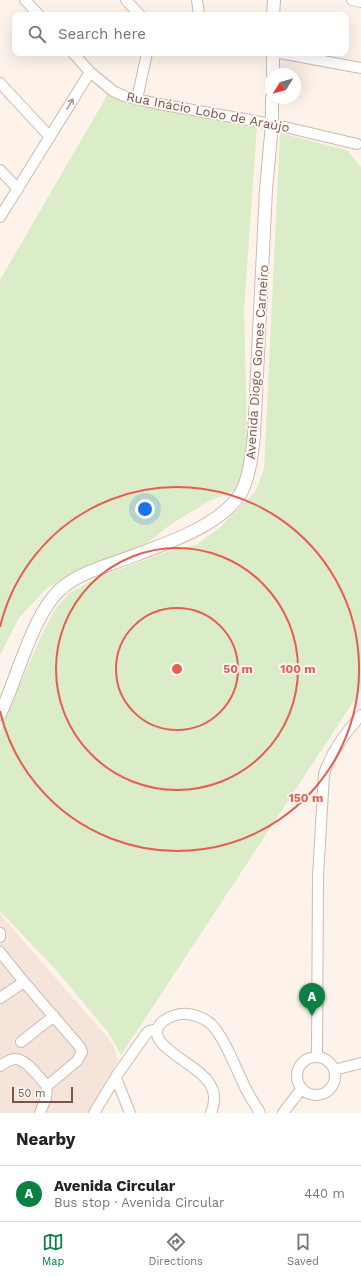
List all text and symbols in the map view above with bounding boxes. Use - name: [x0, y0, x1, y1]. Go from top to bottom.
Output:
- search box: [12, 12, 349, 56]
- icon: search: [26, 23, 48, 45]
- text: Search here: [58, 25, 146, 43]
- north arrow: [265, 68, 301, 104]
- street label: Rua Inácio Lobo de Araújo: [125, 89, 291, 135]
- one-way arrow: [66, 99, 74, 110]
- street label: Avenida Diogo Gomes Carneiro: [243, 264, 271, 460]
- your location: [135, 499, 155, 519]
- centre of rings: [170, 662, 184, 676]
- text: 50 m: [223, 662, 253, 676]
- text: 100 m: [280, 662, 316, 676]
- text: 150 m: [289, 791, 323, 805]
- pin: A: [299, 983, 325, 1016]
- scale bar: [12, 1085, 73, 1104]
- text: 50 m: [18, 1087, 45, 1100]
- text: Nearby: [16, 1129, 75, 1149]
- text: Avenida Circular: [54, 1177, 175, 1195]
- text: A: [25, 1186, 33, 1201]
- text: 440 m: [304, 1186, 345, 1201]
- text: Bus stop · Avenida Circular: [54, 1195, 224, 1210]
- tab: Map: [42, 1231, 64, 1268]
- tab: Directions: [149, 1231, 203, 1268]
- tab: Saved: [287, 1231, 319, 1268]

